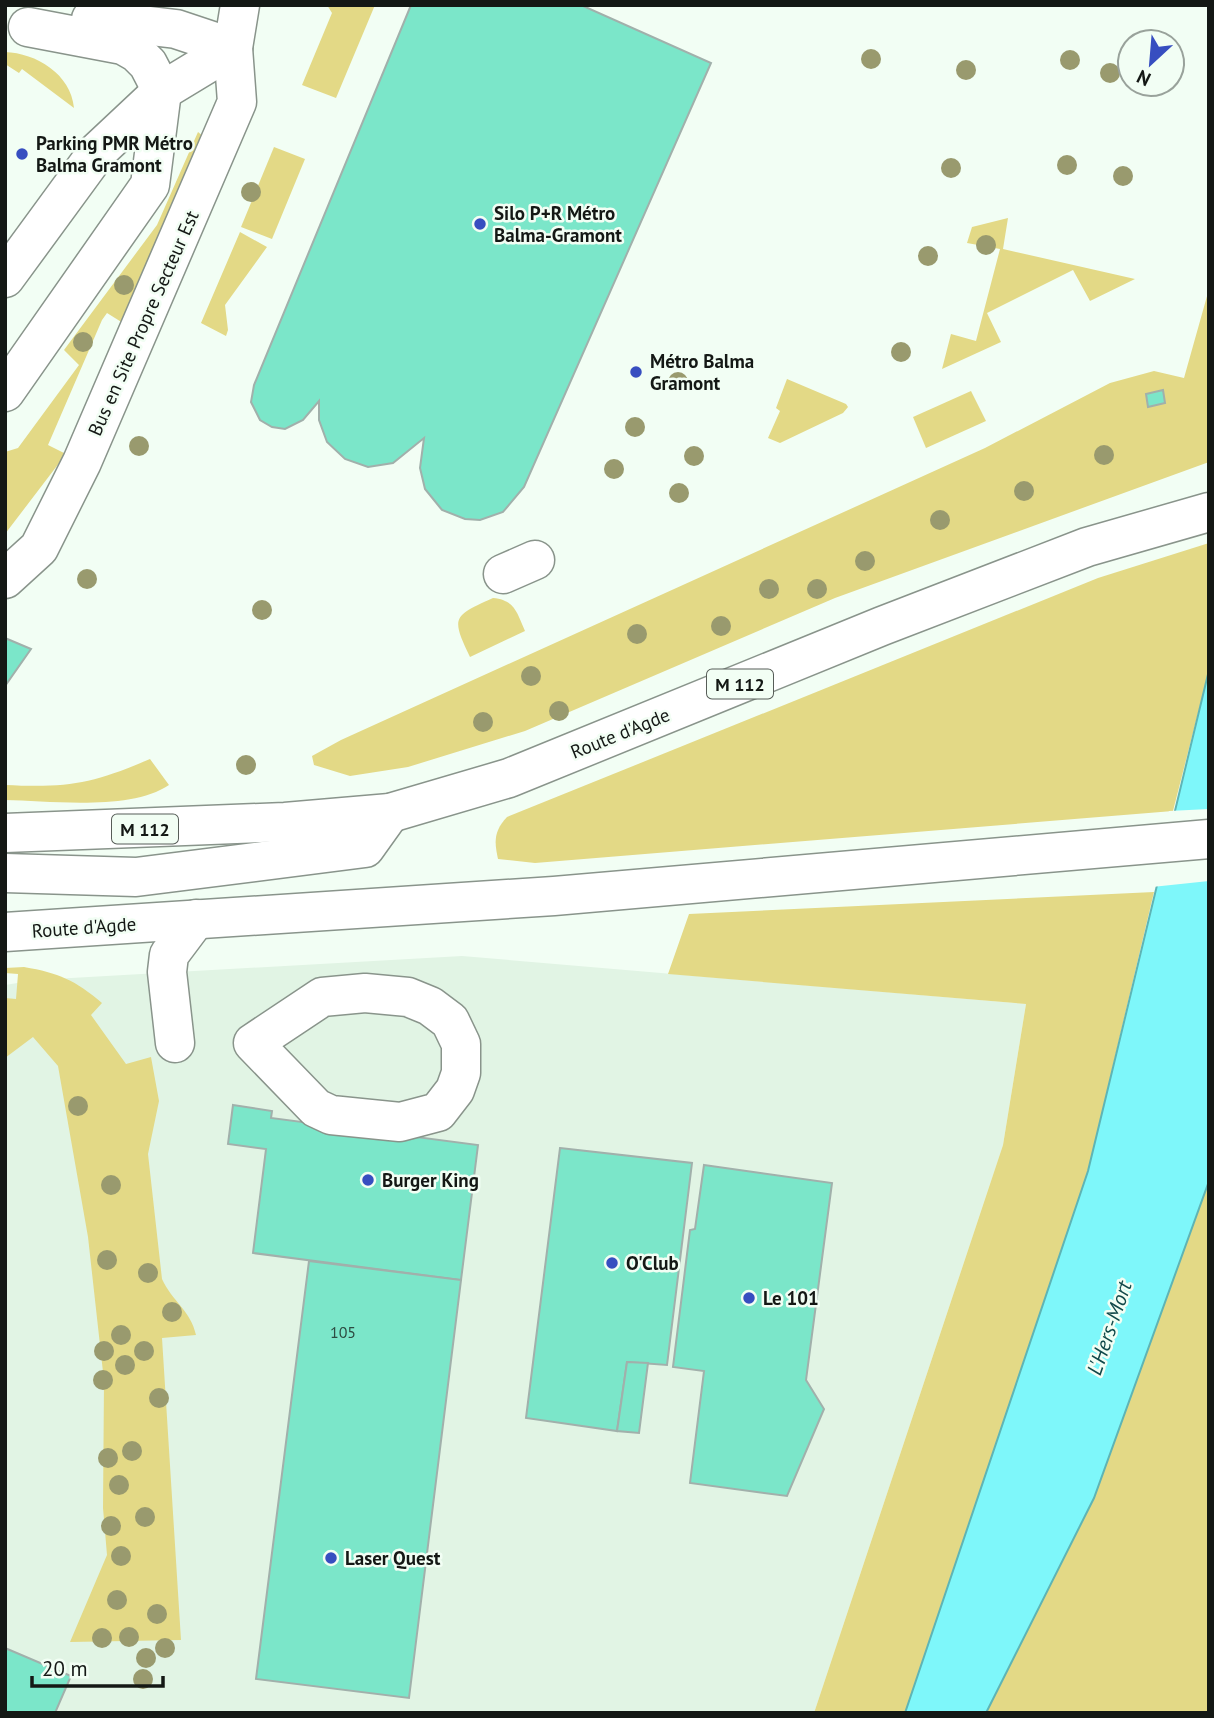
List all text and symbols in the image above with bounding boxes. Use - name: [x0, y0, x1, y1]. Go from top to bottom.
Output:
- north arrow: [1116, 28, 1186, 98]
- text: N: [1133, 65, 1154, 92]
- place label: Parking PMR Métro Balma Gramont: [36, 131, 193, 177]
- marker: Parking PMR Métro Balma Gramont: [14, 146, 30, 162]
- place label: Silo P+R Métro Balma-Gramont: [494, 201, 622, 247]
- street label: Bus en Site Propre Secteur Est: [82, 206, 204, 439]
- marker: Silo P+R Métro Balma-Gramont: [472, 216, 488, 232]
- place label: Métro Balma Gramont: [650, 349, 754, 395]
- marker: Métro Balma Gramont: [628, 364, 644, 380]
- road number: M 112: [707, 670, 773, 698]
- street label: Route d'Agde: [567, 702, 673, 764]
- road number: M 112: [112, 814, 178, 844]
- street label: Route d'Agde: [31, 911, 137, 943]
- place label: Burger King: [382, 1168, 479, 1192]
- marker: Burger King: [360, 1172, 376, 1188]
- place label: O'Club: [626, 1251, 679, 1275]
- marker: O'Club: [604, 1255, 620, 1271]
- water label: L'Hers-Mort: [1080, 1276, 1138, 1378]
- place label: Le 101: [763, 1286, 819, 1310]
- marker: Le 101: [741, 1290, 757, 1306]
- house number: 105: [330, 1322, 356, 1342]
- place label: Laser Quest: [345, 1546, 441, 1570]
- marker: Laser Quest: [323, 1550, 339, 1566]
- scale bar: [32, 1644, 163, 1688]
- text: 20 m: [42, 1655, 88, 1682]

